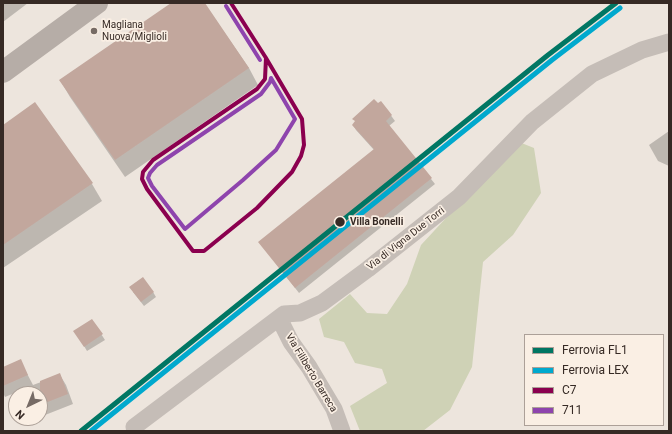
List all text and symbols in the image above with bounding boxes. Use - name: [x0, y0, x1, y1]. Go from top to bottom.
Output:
- place label: Magliana Nuova/Miglioli: [102, 19, 167, 42]
- marker: Magliana Nuova/Miglioli: [89, 26, 99, 36]
- street label: Via di Vigna Due Torri: [365, 205, 447, 273]
- marker: Villa Bonelli: [333, 215, 347, 229]
- place label: Villa Bonelli: [350, 216, 403, 228]
- street label: Via Filiberto Barreca: [283, 331, 339, 415]
- legend: [524, 334, 664, 426]
- text: Ferrovia FL1: [562, 343, 628, 357]
- text: Ferrovia LEX: [562, 363, 629, 377]
- text: C7: [562, 383, 577, 397]
- north arrow: [8, 386, 48, 426]
- text: 711: [562, 403, 582, 417]
- text: N: [13, 407, 27, 422]

